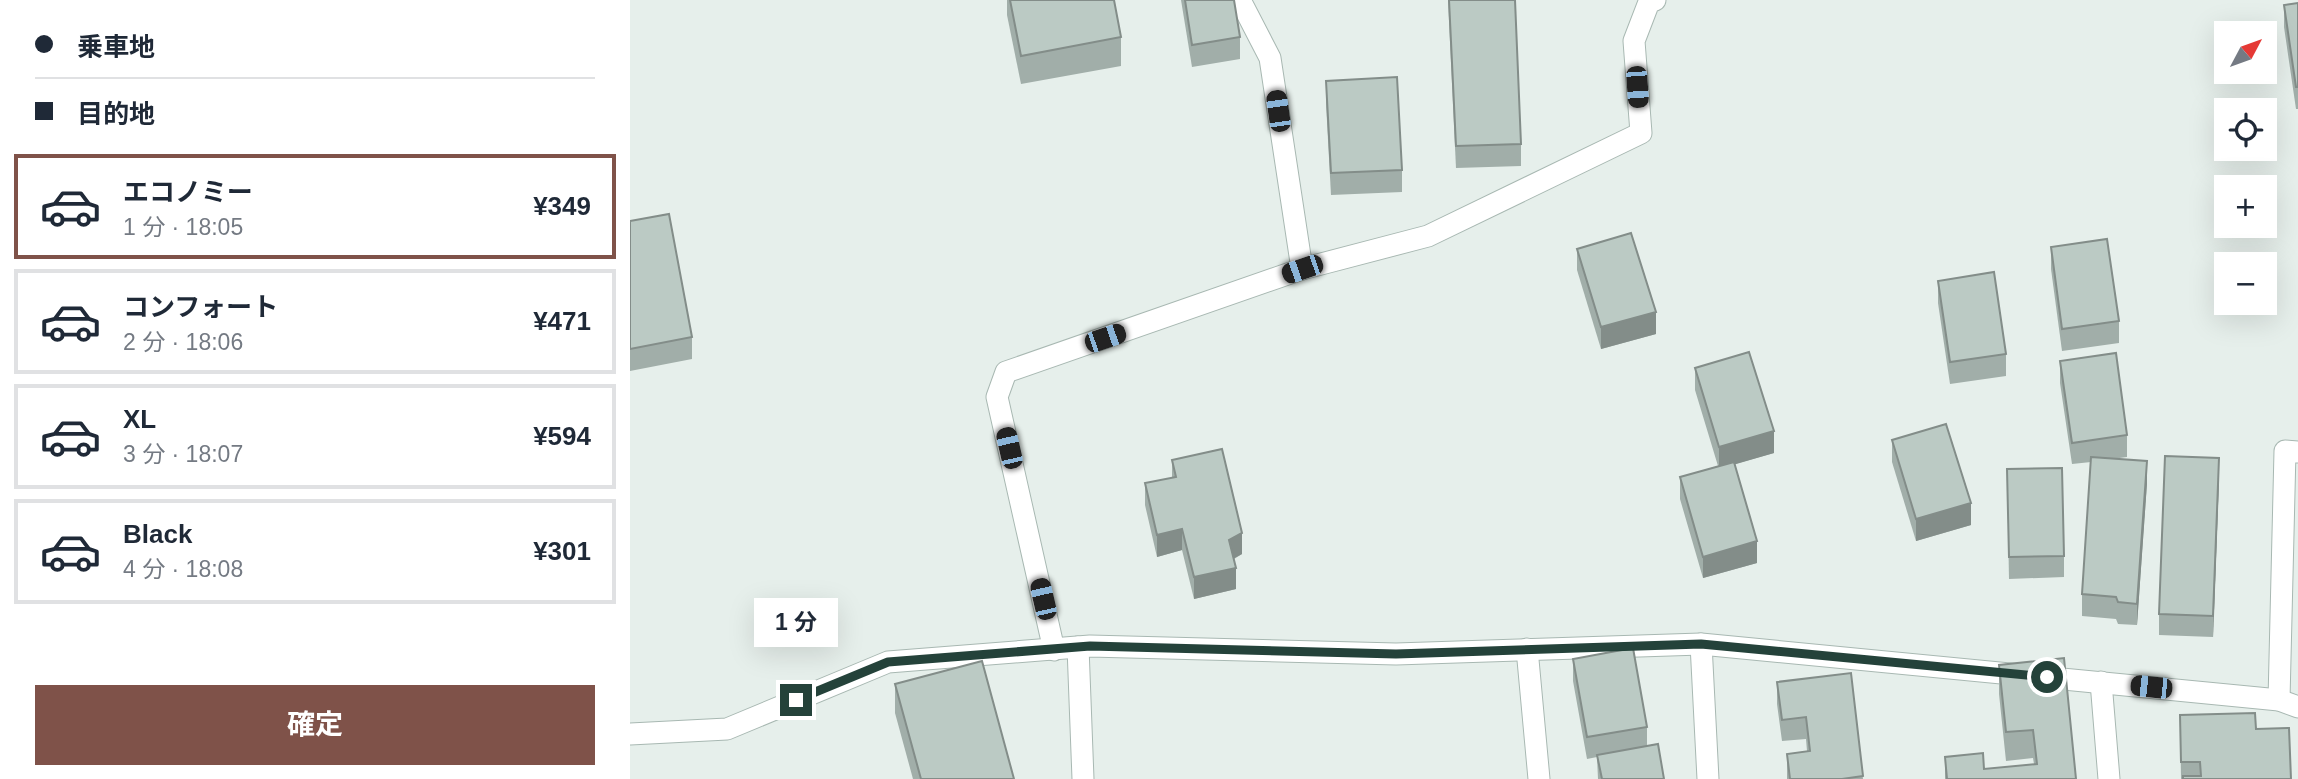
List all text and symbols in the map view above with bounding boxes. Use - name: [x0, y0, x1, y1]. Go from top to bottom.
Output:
- north arrow: [2214, 21, 2277, 84]
- map controls: [2214, 21, 2277, 315]
- text: 乗車地: [77, 32, 155, 62]
- car: [1626, 65, 1649, 109]
- car: [1265, 89, 1292, 133]
- button: locate: [2214, 98, 2277, 161]
- text: 目的地: [77, 99, 155, 129]
- icon: car: [39, 175, 102, 238]
- button: +: [2214, 175, 2277, 238]
- text: エコノミー: [123, 177, 253, 207]
- text: ¥349: [533, 191, 591, 221]
- text: 1 分 · 18:05: [123, 214, 243, 240]
- car: [1279, 252, 1326, 286]
- button: −: [2214, 252, 2277, 315]
- icon: car: [39, 290, 102, 353]
- text: コンフォート: [123, 292, 278, 322]
- text: ¥471: [533, 306, 591, 336]
- car: [1082, 321, 1129, 355]
- text: 2 分 · 18:06: [123, 329, 243, 355]
- text: XL: [123, 404, 156, 434]
- icon: car: [39, 405, 102, 468]
- text: ¥594: [533, 421, 591, 451]
- car: [995, 425, 1024, 471]
- text: 3 分 · 18:07: [123, 441, 243, 467]
- text: Black: [123, 519, 192, 549]
- icon: car: [39, 520, 102, 583]
- text: ¥301: [533, 536, 591, 566]
- text: 4 分 · 18:08: [123, 556, 243, 582]
- car: [1029, 576, 1058, 622]
- callout: 1 分: [754, 598, 838, 648]
- text: 1 分: [775, 609, 817, 635]
- route start: [2031, 661, 2063, 693]
- car: [2130, 674, 2173, 700]
- route end: [780, 684, 812, 716]
- button: 確定: [35, 685, 595, 765]

